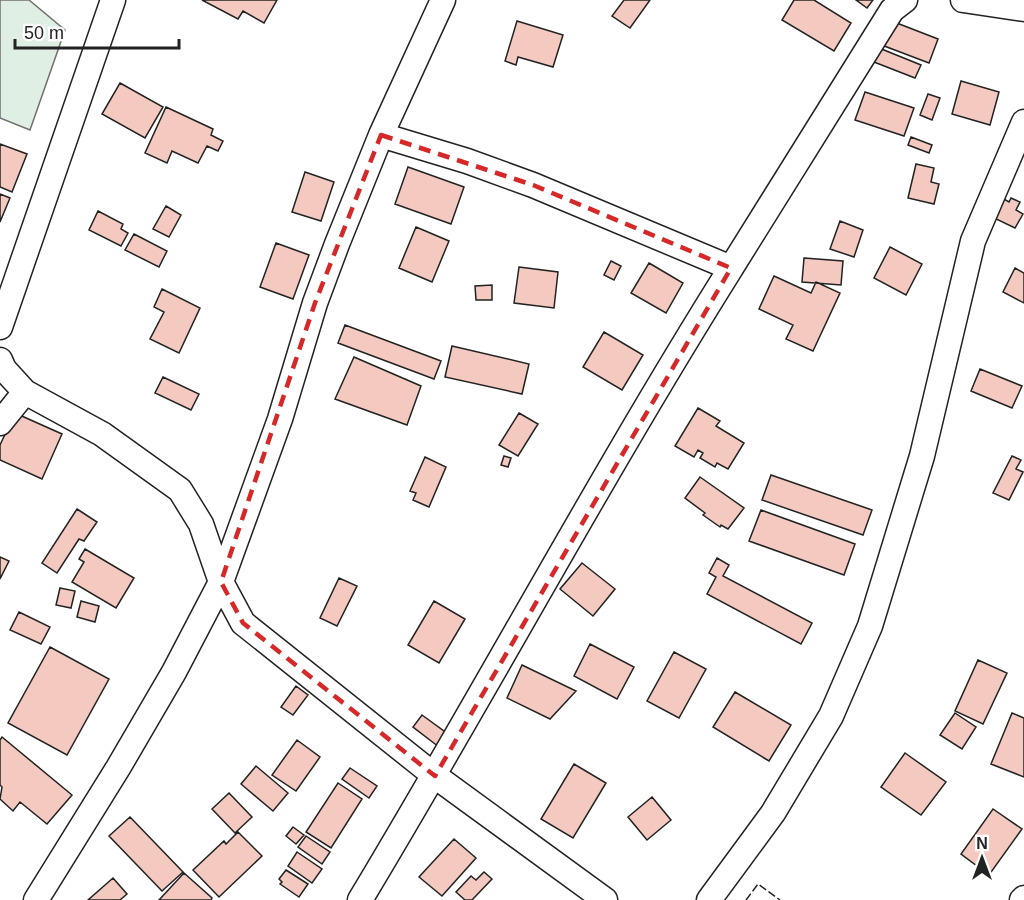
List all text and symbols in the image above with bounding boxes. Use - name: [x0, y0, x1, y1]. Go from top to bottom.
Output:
- scale bar: [15, 12, 178, 50]
- text: 50 m: [24, 23, 64, 43]
- north arrow: [952, 828, 1012, 888]
- text: N: [976, 835, 988, 852]

